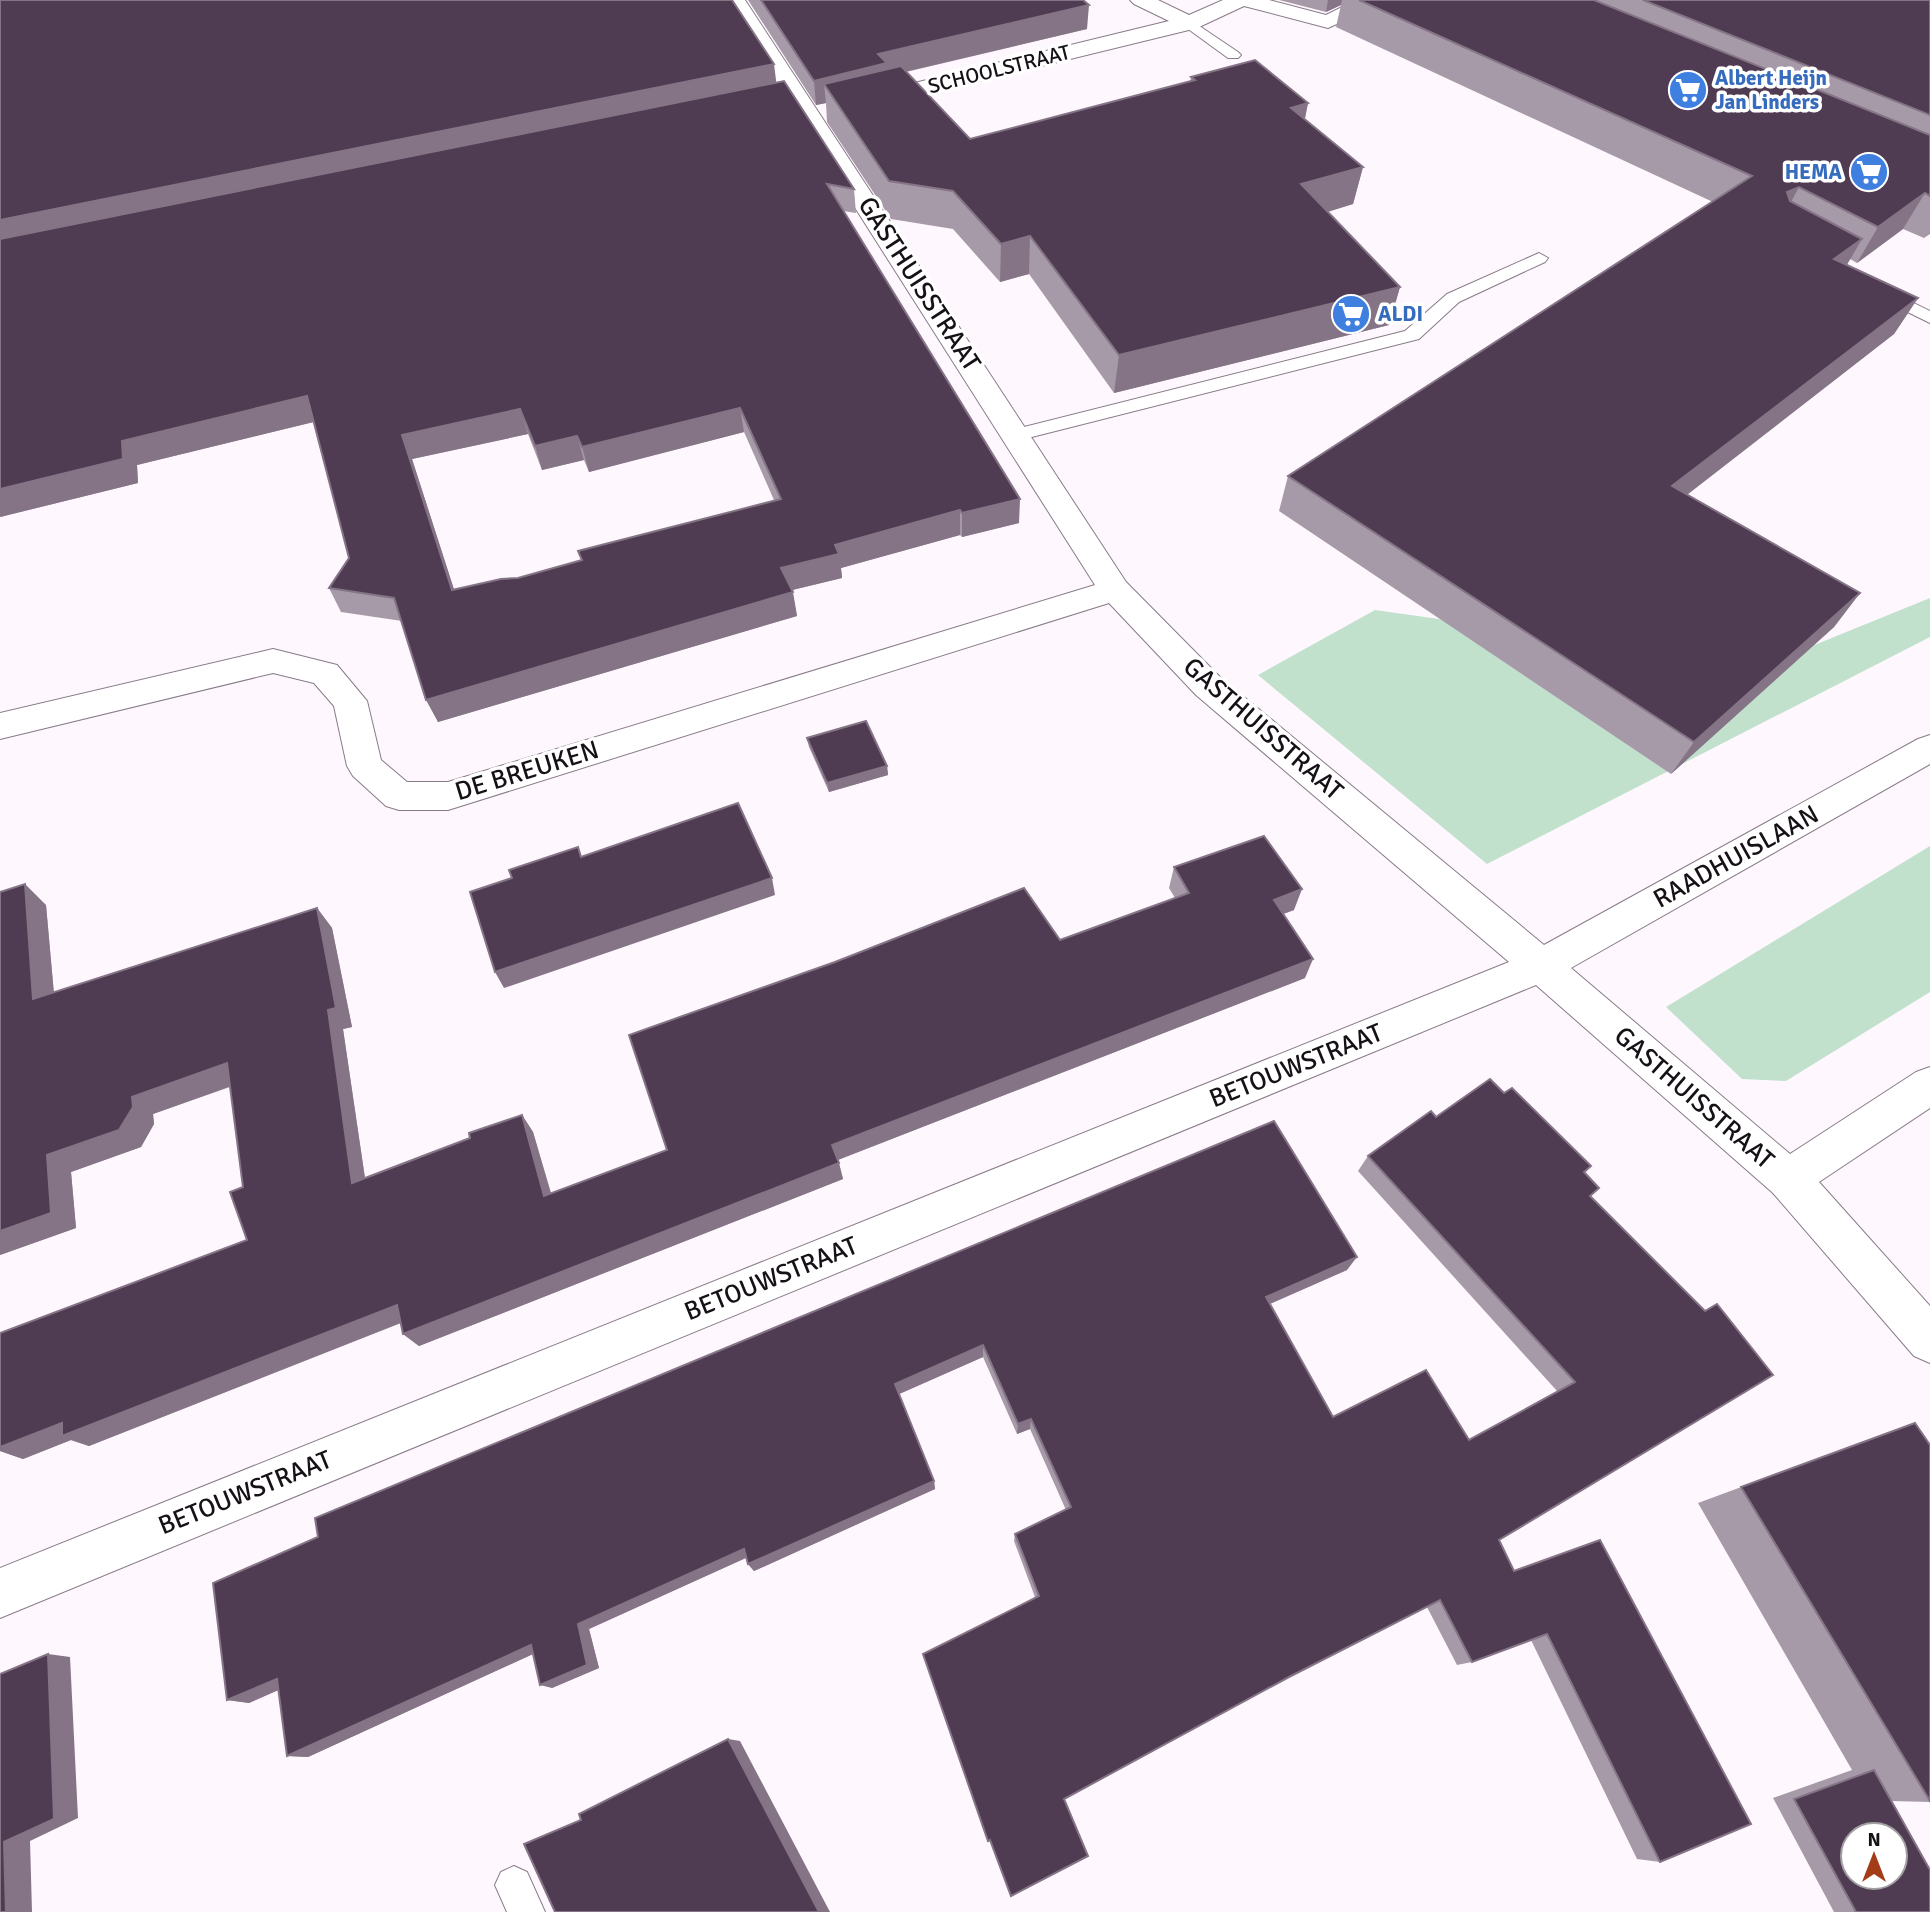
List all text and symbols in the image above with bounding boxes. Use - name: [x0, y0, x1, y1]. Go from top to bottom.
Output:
- street label: SCHOOLSTRAAT: [925, 39, 1073, 99]
- place label: Albert Heijn Jan Linders: [1715, 65, 1827, 115]
- supermarket icon: Albert Heijn Jan Linders: [1667, 69, 1709, 111]
- supermarket icon: HEMA: [1848, 151, 1890, 193]
- place label: HEMA: [1785, 159, 1843, 185]
- street label: GASTHUISSTRAAT: [851, 191, 987, 377]
- supermarket icon: ALDI: [1330, 293, 1372, 335]
- place label: ALDI: [1378, 301, 1423, 327]
- street label: GASTHUISSTRAAT: [1177, 651, 1350, 807]
- street label: DE BREUKEN: [451, 734, 603, 808]
- street label: RAADHUISLAAN: [1648, 798, 1824, 916]
- street label: BETOUWSTRAAT: [1205, 1017, 1387, 1115]
- street label: GASTHUISSTRAAT: [1608, 1020, 1781, 1176]
- street label: BETOUWSTRAAT: [680, 1230, 862, 1328]
- street label: BETOUWSTRAAT: [154, 1444, 336, 1542]
- north arrow: [1839, 1821, 1909, 1891]
- text: N: [1867, 1828, 1881, 1852]

